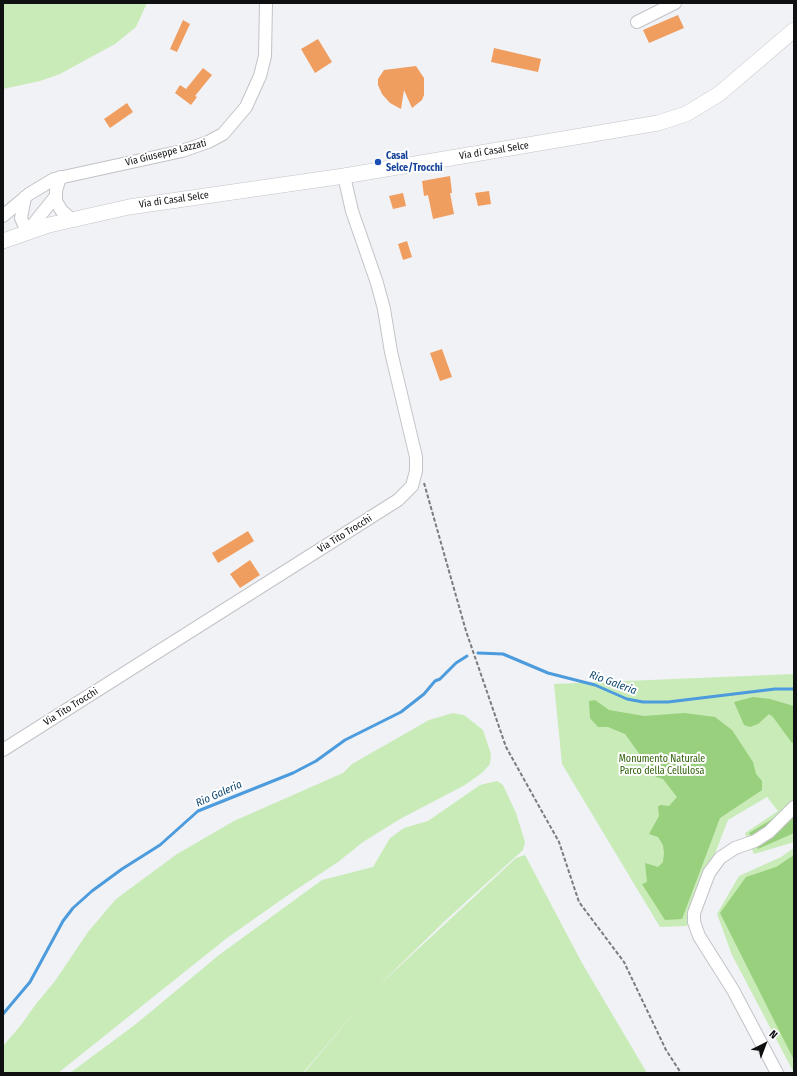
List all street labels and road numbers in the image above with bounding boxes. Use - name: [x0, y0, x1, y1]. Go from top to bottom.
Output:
- street label: Via Giuseppe Lazzati: [124, 137, 208, 169]
- street label: Via di Casal Selce: [458, 140, 530, 162]
- street label: Via di Casal Selce: [138, 189, 210, 211]
- street label: Via Tito Trocchi: [316, 513, 374, 555]
- street label: Via Tito Trocchi: [42, 686, 100, 728]

